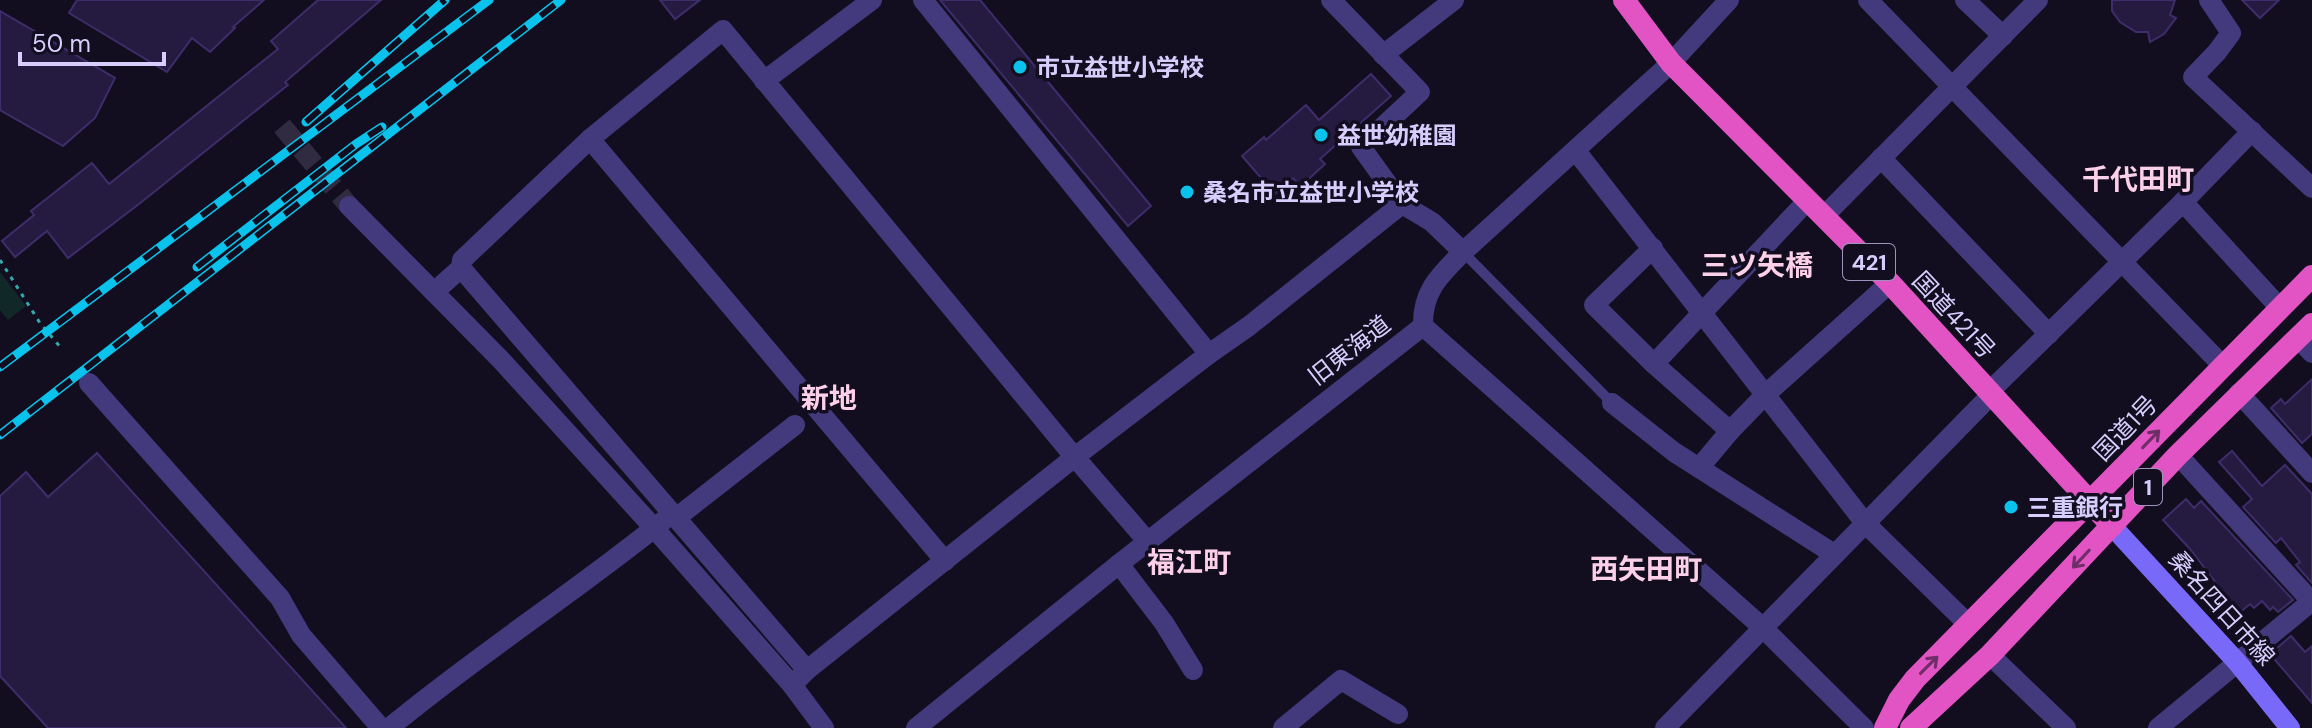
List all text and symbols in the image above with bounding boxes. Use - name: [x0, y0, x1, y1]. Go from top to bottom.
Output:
- scale bar: [20, 16, 164, 66]
- text: 50 m: [32, 28, 91, 59]
- place label: 市立益世小学校: [1036, 52, 1204, 83]
- marker: 市立益世小学校: [1011, 58, 1029, 76]
- place label: 益世幼稚園: [1337, 120, 1457, 151]
- marker: 益世幼稚園: [1312, 126, 1330, 144]
- district label: 千代田町: [2082, 161, 2194, 198]
- place label: 桑名市立益世小学校: [1203, 177, 1419, 208]
- marker: 桑名市立益世小学校: [1178, 183, 1196, 201]
- road number: 421: [1843, 244, 1895, 280]
- district label: 三ツ矢橋: [1701, 247, 1813, 284]
- street label: 国道421号: [1906, 265, 2002, 365]
- street label: 旧東海道: [1302, 308, 1396, 392]
- district label: 新地: [801, 380, 857, 417]
- street label: 国道1号: [2086, 389, 2164, 467]
- one-way arrow: [2141, 430, 2160, 449]
- road number: 1: [2134, 469, 2162, 505]
- place label: 三重銀行: [2027, 492, 2123, 523]
- marker: 三重銀行: [2002, 498, 2020, 516]
- district label: 福江町: [1147, 544, 1231, 581]
- street label: 桑名四日市線: [2162, 544, 2282, 672]
- one-way arrow: [2072, 549, 2091, 568]
- district label: 西矢田町: [1590, 551, 1702, 588]
- one-way arrow: [1919, 655, 1939, 674]

